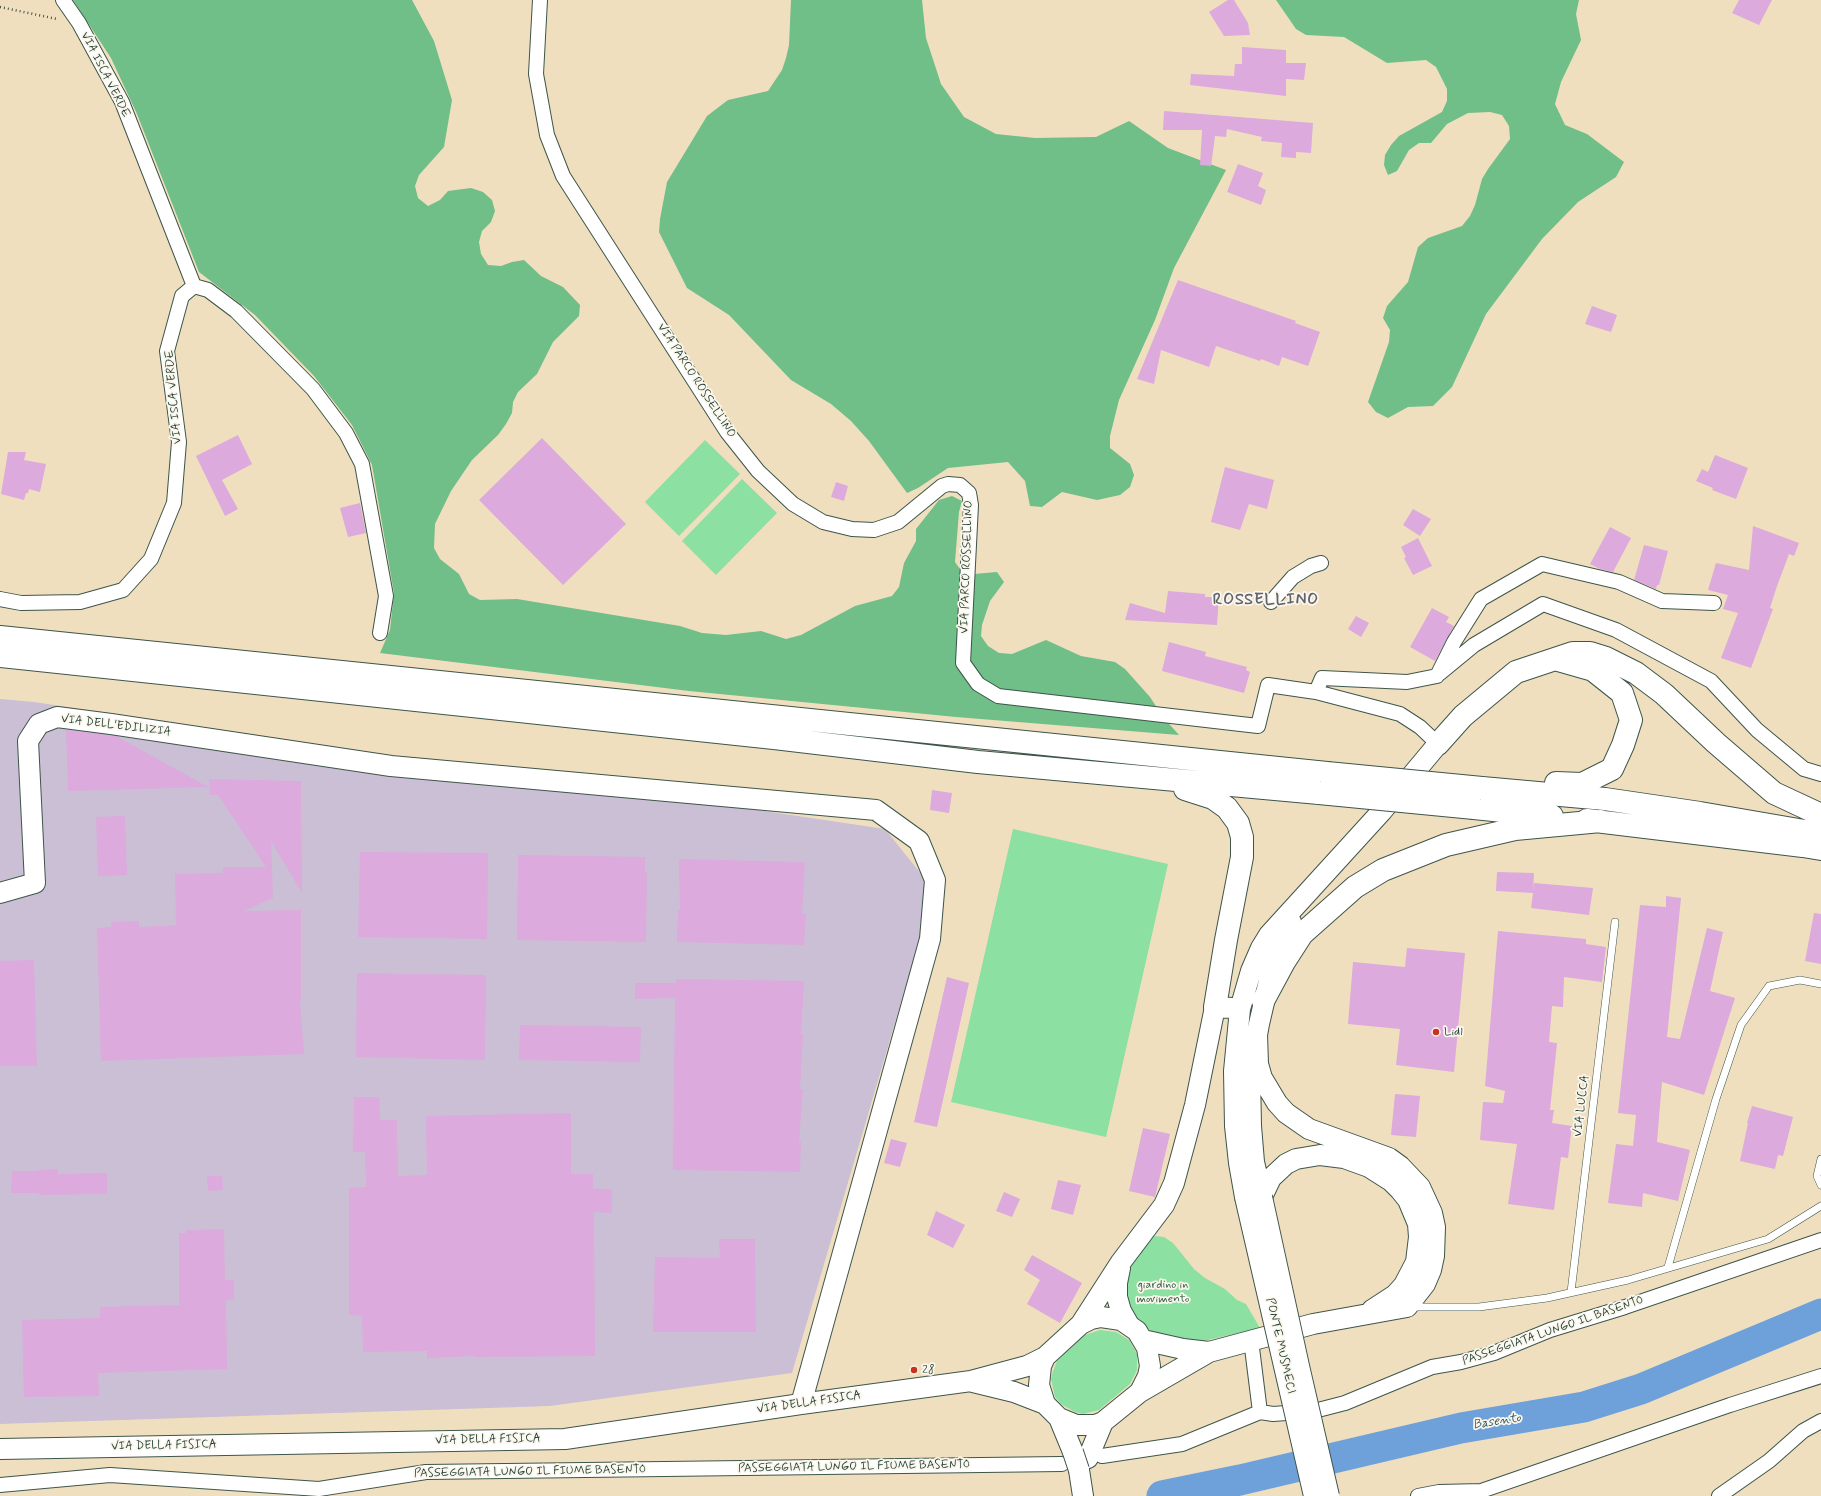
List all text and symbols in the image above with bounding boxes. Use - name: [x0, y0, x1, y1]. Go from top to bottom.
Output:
- street label: VIA ISCA VERDE: [77, 30, 133, 120]
- street label: VIA PARCO ROSSELLINO: [654, 321, 738, 441]
- street label: VIA ISCA VERDE: [163, 349, 185, 445]
- street label: VIA PARCO ROSSELLINO: [957, 500, 977, 634]
- district label: ROSSELLINO: [1215, 591, 1317, 611]
- street label: VIA DELL'EDILIZIA: [60, 712, 172, 740]
- place label: Lidl: [1444, 1025, 1463, 1039]
- marker: Lidl: [1431, 1027, 1441, 1037]
- street label: VIA LUCCA: [1571, 1074, 1593, 1138]
- park label: giardino in movimento: [1137, 1278, 1189, 1306]
- street label: PASSEGGIATA LUNGO IL BASENTO: [1461, 1293, 1645, 1369]
- street label: PONTE MUSMECI: [1262, 1297, 1298, 1395]
- place label: 28: [922, 1363, 934, 1377]
- marker: 28: [909, 1365, 919, 1375]
- street label: VIA DELLA FISICA: [756, 1389, 862, 1417]
- water label: Basento: [1472, 1411, 1522, 1433]
- street label: VIA DELLA FISICA: [435, 1432, 541, 1448]
- street label: VIA DELLA FISICA: [111, 1438, 217, 1454]
- street label: PASSEGGIATA LUNGO IL FIUME BASENTO: [738, 1458, 970, 1476]
- street label: PASSEGGIATA LUNGO IL FIUME BASENTO: [414, 1463, 646, 1481]

